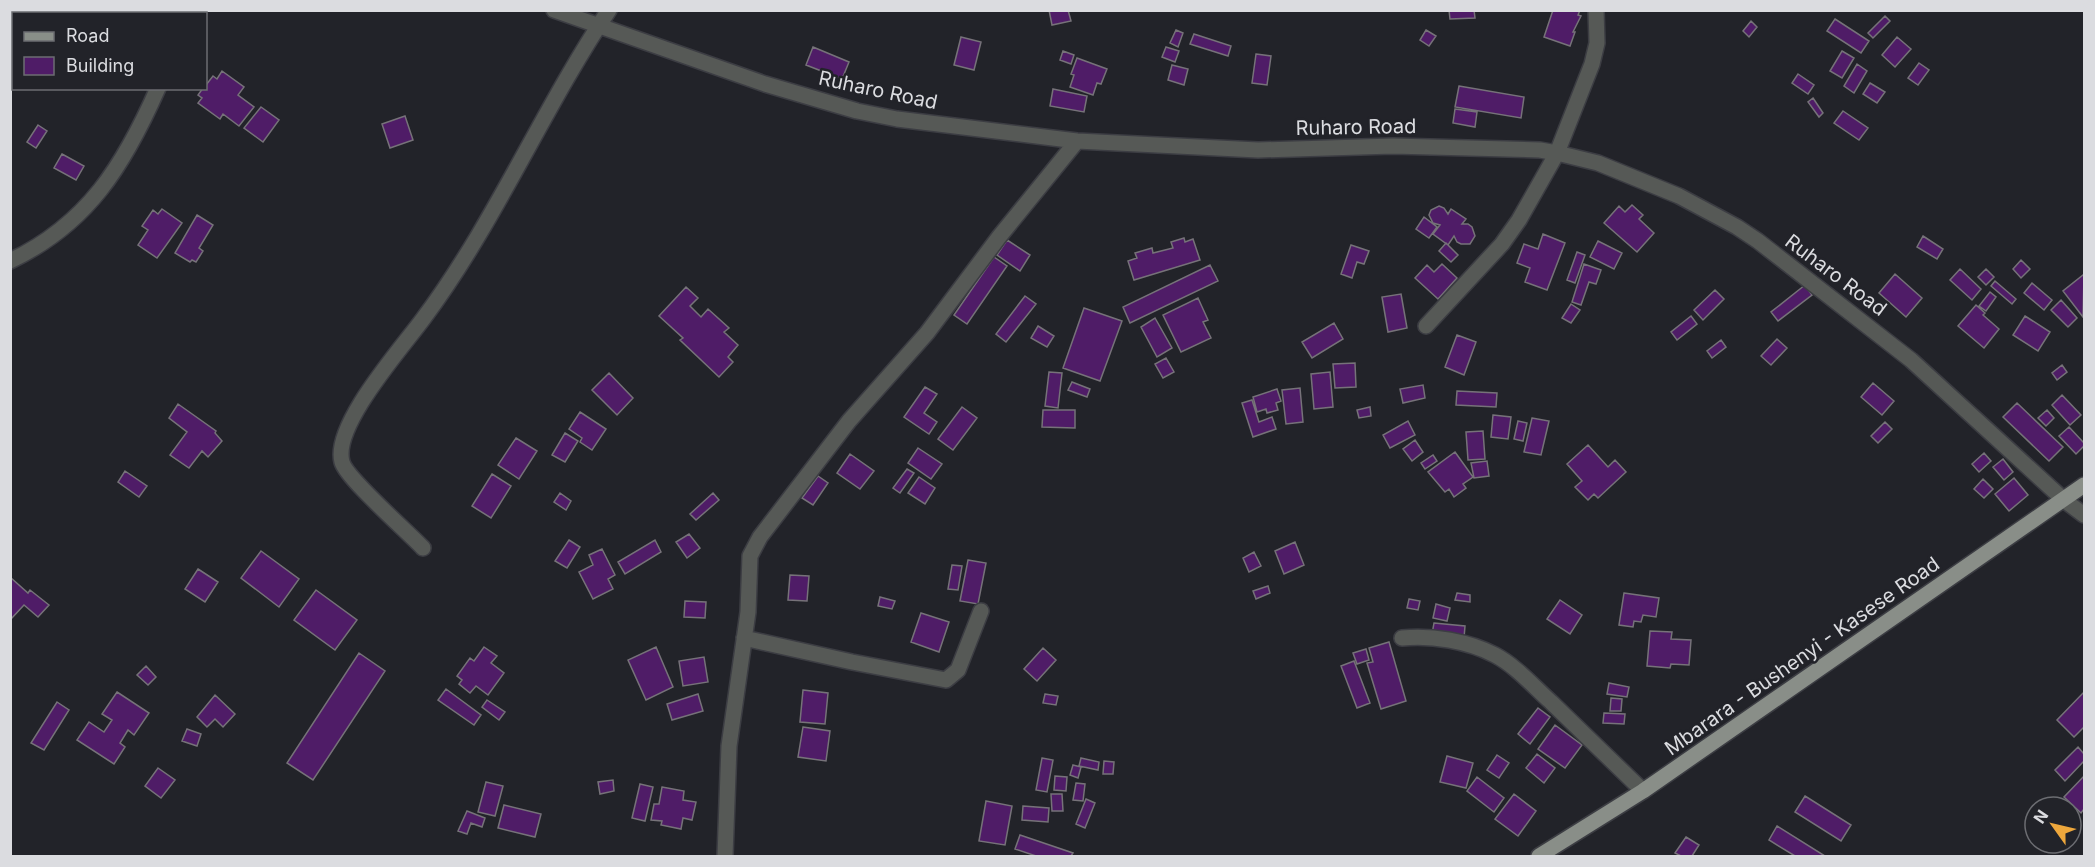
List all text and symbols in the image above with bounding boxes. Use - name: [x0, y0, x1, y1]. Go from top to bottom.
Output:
- legend: [12, 12, 207, 90]
- text: Road: [66, 25, 109, 46]
- text: Building: [66, 55, 134, 76]
- street label: Ruharo Road: [816, 66, 940, 114]
- street label: Ruharo Road: [1295, 114, 1417, 140]
- street label: Ruharo Road: [1781, 229, 1891, 321]
- street label: Mbarara - Bushenyi - Kasese Road: [1660, 552, 1944, 760]
- north arrow: [2023, 795, 2083, 855]
- text: N: [2029, 806, 2052, 827]

